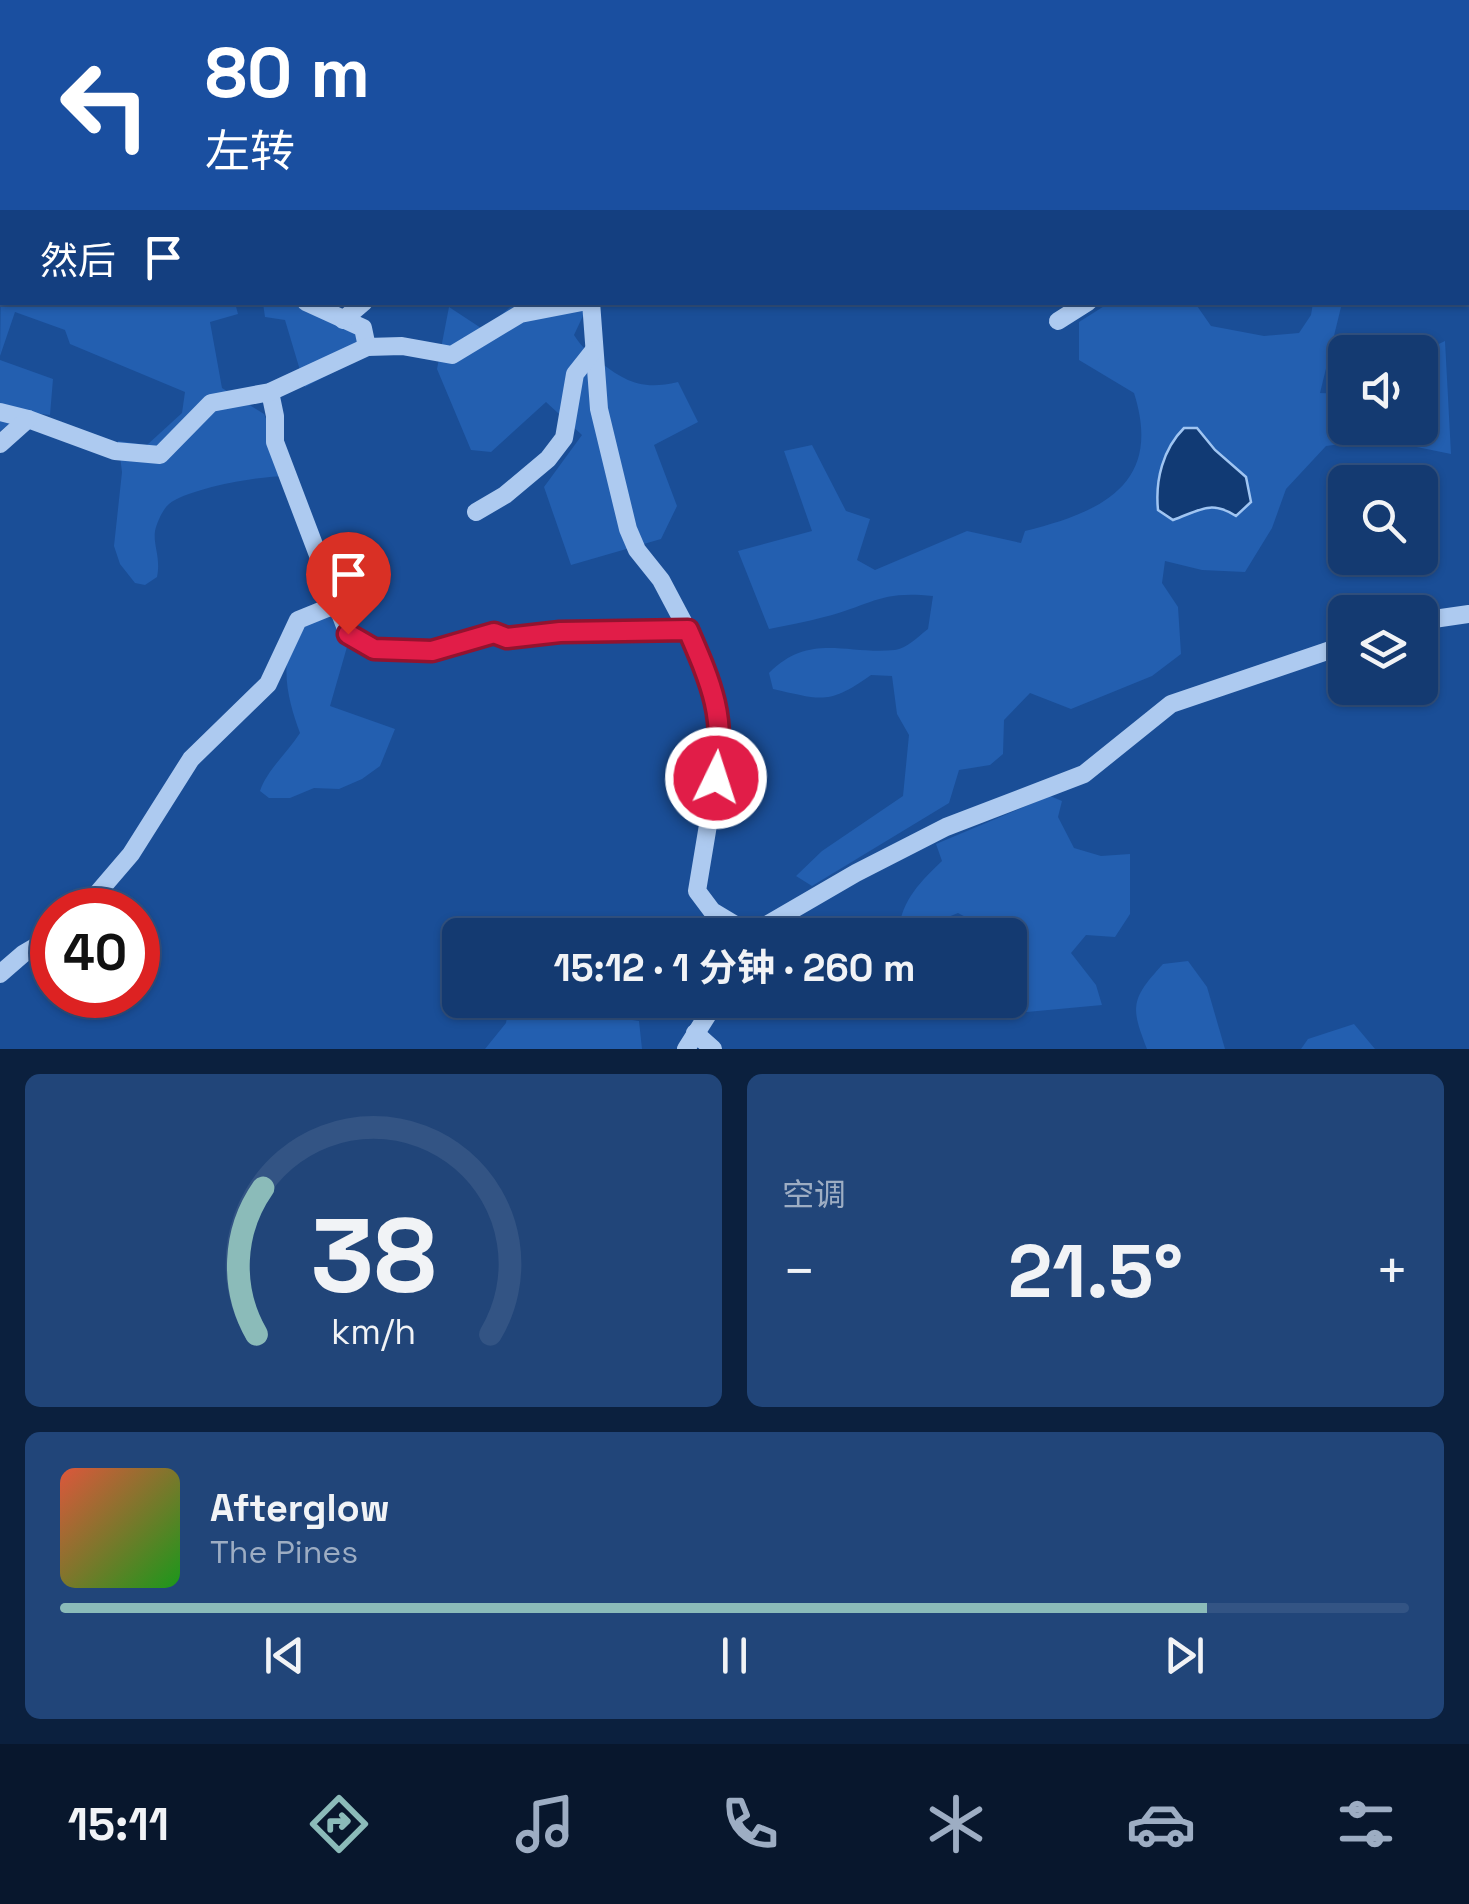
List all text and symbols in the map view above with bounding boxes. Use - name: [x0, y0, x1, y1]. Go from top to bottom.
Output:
- text: 80 m: [205, 28, 370, 117]
- icon: left: [40, 40, 170, 170]
- text: 左转: [205, 123, 295, 180]
- icon: arrive: [136, 230, 191, 285]
- text: 然后: [40, 237, 116, 285]
- map controls: [1328, 335, 1438, 705]
- button: sound: [1328, 335, 1438, 445]
- button: search: [1328, 465, 1438, 575]
- pin: [306, 532, 391, 635]
- icon: arrive: [321, 547, 376, 602]
- button: layers: [1328, 595, 1438, 705]
- position arrow: [664, 726, 768, 830]
- speed limit sign: 40: [30, 888, 160, 1018]
- text: 15:12 · 1 分钟 · 260 m: [554, 944, 915, 992]
- text: 空调: [782, 1175, 846, 1215]
- text: 38: [311, 1190, 436, 1322]
- text: 21.5°: [1008, 1223, 1183, 1319]
- text: −: [782, 1236, 816, 1306]
- text: +: [1375, 1236, 1409, 1306]
- text: km/h: [331, 1309, 416, 1354]
- text: Afterglow: [210, 1484, 390, 1532]
- text: The Pines: [210, 1532, 358, 1572]
- icon: previous: [257, 1628, 312, 1683]
- icon: pause: [707, 1628, 762, 1683]
- icon: next: [1157, 1628, 1212, 1683]
- icon: directions: [304, 1789, 374, 1859]
- icon: music: [510, 1789, 580, 1859]
- icon: phone: [715, 1789, 785, 1859]
- icon: climate: [921, 1789, 991, 1859]
- icon: car: [1126, 1789, 1196, 1859]
- icon: filters: [1331, 1789, 1401, 1859]
- text: 15:11: [68, 1796, 169, 1853]

